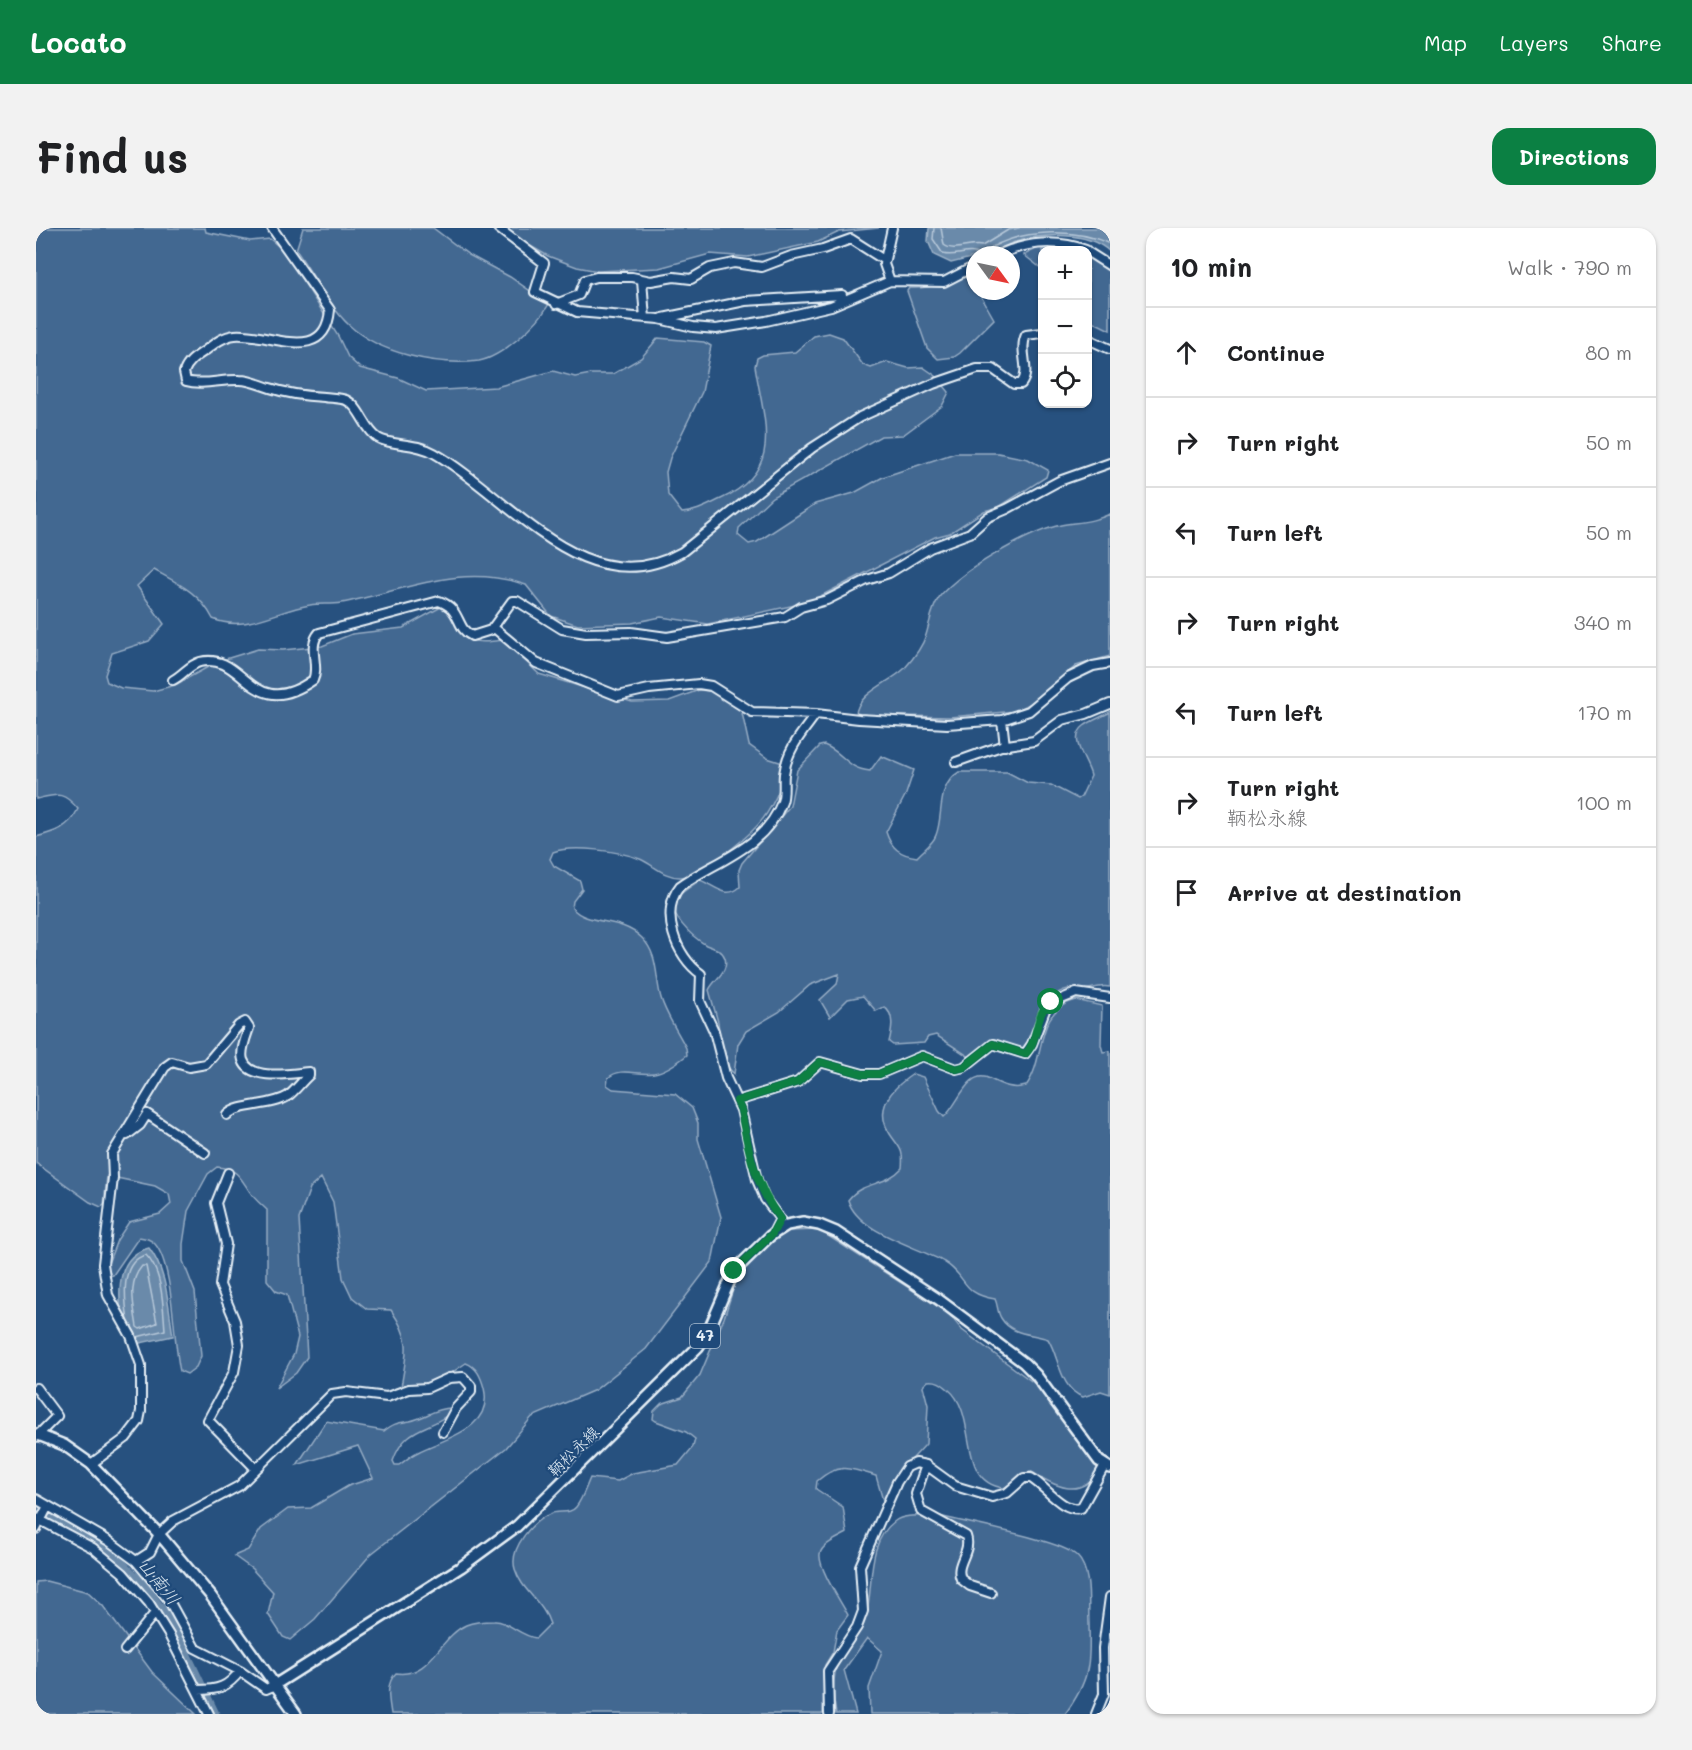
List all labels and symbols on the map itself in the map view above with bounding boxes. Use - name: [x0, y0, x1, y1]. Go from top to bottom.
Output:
- north arrow: [966, 246, 1020, 300]
- route start: [1037, 988, 1063, 1014]
- route end: [720, 1257, 746, 1283]
- road number: 47: [690, 1324, 720, 1348]
- street label: 鞆松永線: [542, 1421, 603, 1480]
- water label: 山南川: [133, 1553, 186, 1610]

